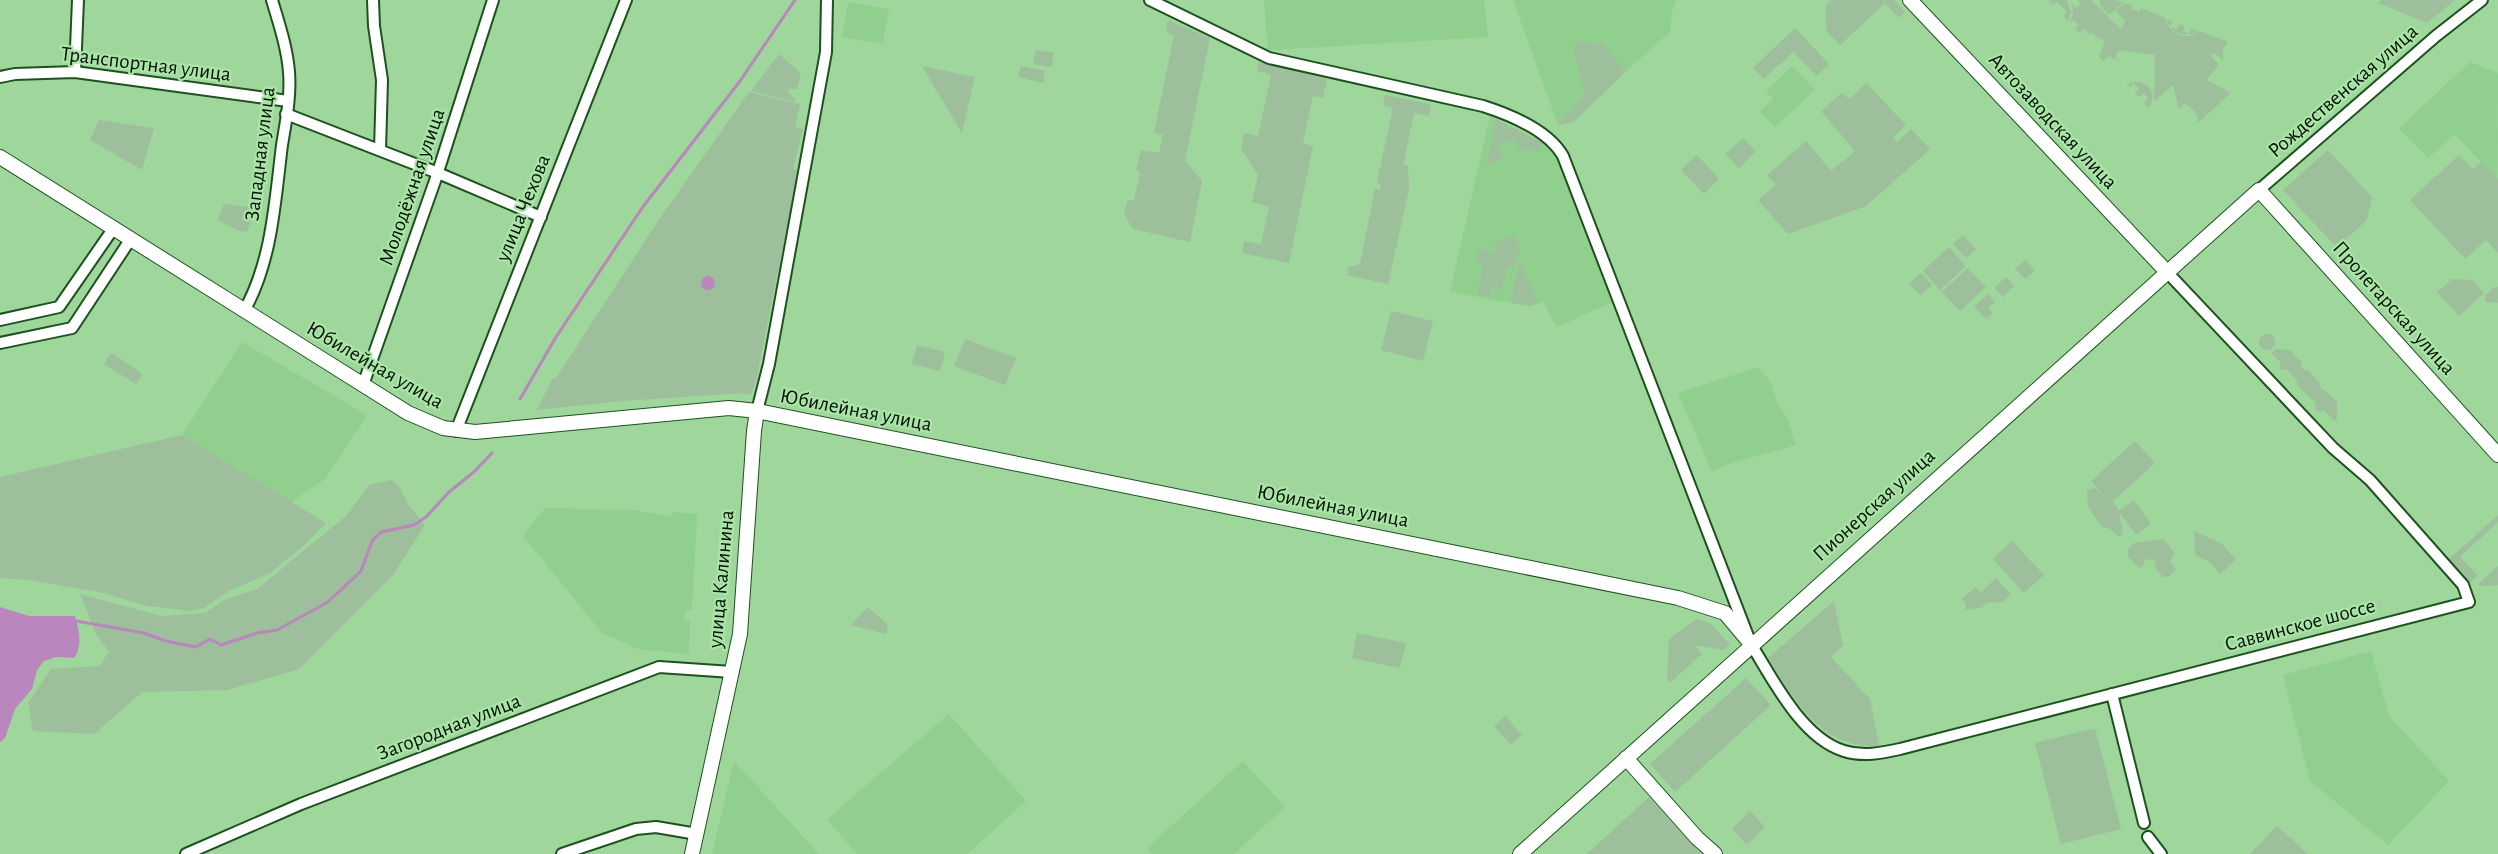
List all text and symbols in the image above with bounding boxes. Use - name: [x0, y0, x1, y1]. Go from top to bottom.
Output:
- street label: Рождественская улица: [2264, 20, 2422, 162]
- street label: Транспортная улица: [60, 43, 233, 85]
- street label: Автозаводская улица: [1985, 49, 2121, 193]
- street label: Западная улица: [241, 85, 279, 222]
- street label: Молодёжная улица: [375, 106, 449, 268]
- street label: улица Чехова: [492, 151, 554, 265]
- street label: Пролетарская улица: [2329, 237, 2460, 379]
- street label: Юбилейная улица: [303, 317, 447, 413]
- street label: Юбилейная улица: [778, 385, 934, 435]
- street label: Пионерская улица: [1809, 445, 1939, 565]
- street label: Юбилейная улица: [1255, 481, 1411, 531]
- street label: улица Калинина: [704, 509, 738, 650]
- street label: Саввинское шоссе: [2222, 595, 2378, 655]
- street label: Загородная улица: [374, 690, 524, 764]

